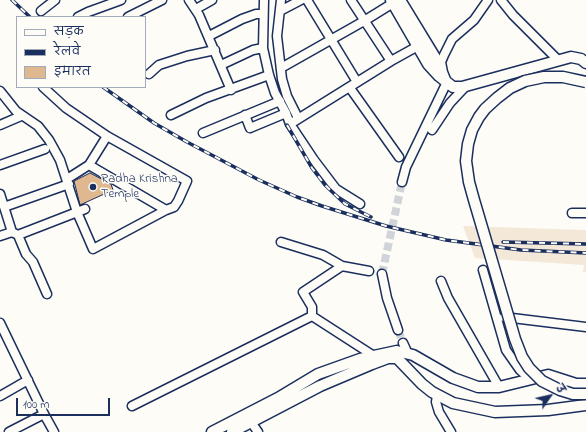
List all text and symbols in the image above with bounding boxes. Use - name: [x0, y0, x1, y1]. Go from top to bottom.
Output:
- legend: [16, 16, 146, 88]
- text: सड़क: [54, 23, 84, 41]
- text: रेलवे: [54, 43, 80, 61]
- text: इमारत: [54, 63, 91, 81]
- place label: Radha Krishna Temple: [101, 172, 178, 203]
- marker: Radha Krishna Temple: [88, 182, 98, 192]
- north arrow: [530, 376, 570, 416]
- text: उ: [551, 382, 569, 397]
- scale bar: [18, 390, 112, 416]
- text: 100 m: [23, 396, 50, 414]

